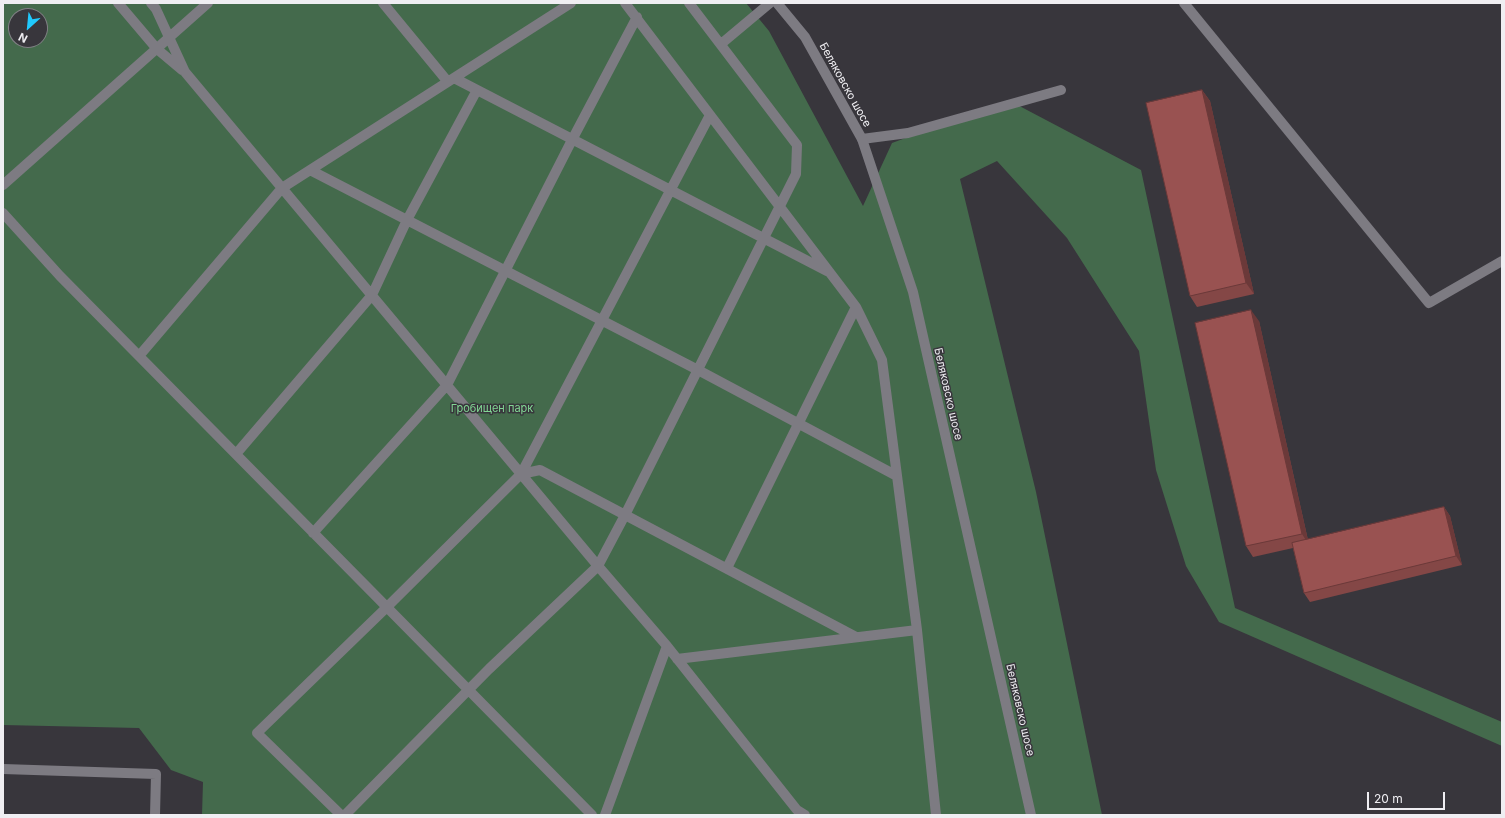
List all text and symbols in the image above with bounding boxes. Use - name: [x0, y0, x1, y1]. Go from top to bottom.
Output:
- north arrow: [8, 8, 48, 48]
- text: N: [16, 30, 30, 46]
- street label: Беляковско шосе: [816, 40, 874, 130]
- street label: Беляковско шосе: [931, 346, 965, 442]
- park label: Гробищен парк: [451, 402, 533, 416]
- street label: Беляковско шосе: [1003, 662, 1037, 758]
- scale bar: [1369, 784, 1447, 810]
- text: 20 m: [1374, 791, 1403, 806]

